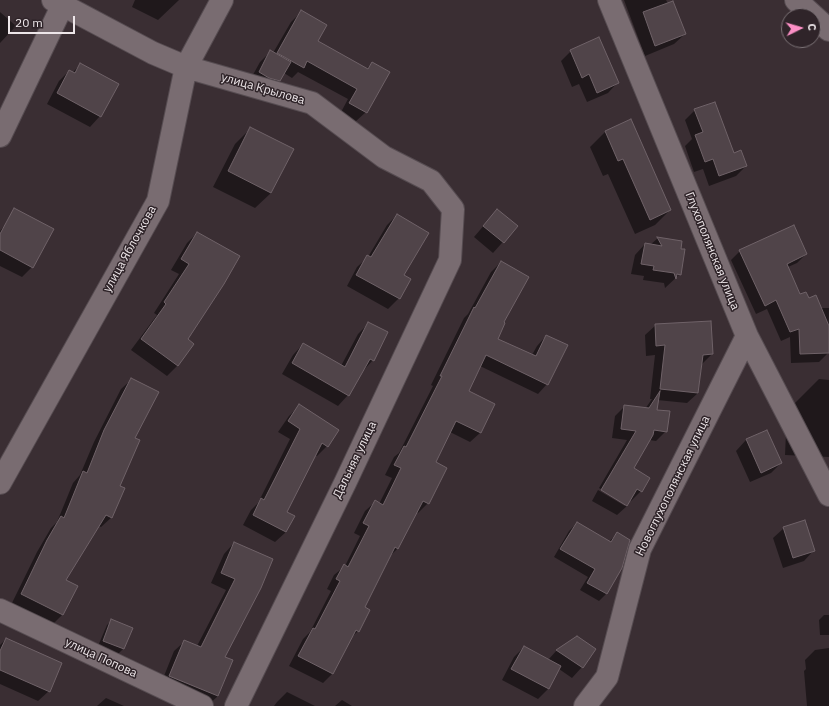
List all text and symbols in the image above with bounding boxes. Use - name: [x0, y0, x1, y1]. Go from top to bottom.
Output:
- scale bar: [10, 8, 77, 34]
- north arrow: [781, 8, 821, 48]
- text: 20 m: [15, 15, 43, 30]
- text: С: [805, 23, 819, 31]
- street label: улица Крылова: [220, 70, 306, 108]
- street label: Глухополянская улица: [682, 190, 742, 312]
- street label: улица Яблочкова: [100, 203, 160, 295]
- street label: Новоглухополянская улица: [633, 414, 713, 558]
- street label: Дальняя улица: [330, 419, 380, 501]
- street label: улица Попова: [63, 635, 139, 681]

